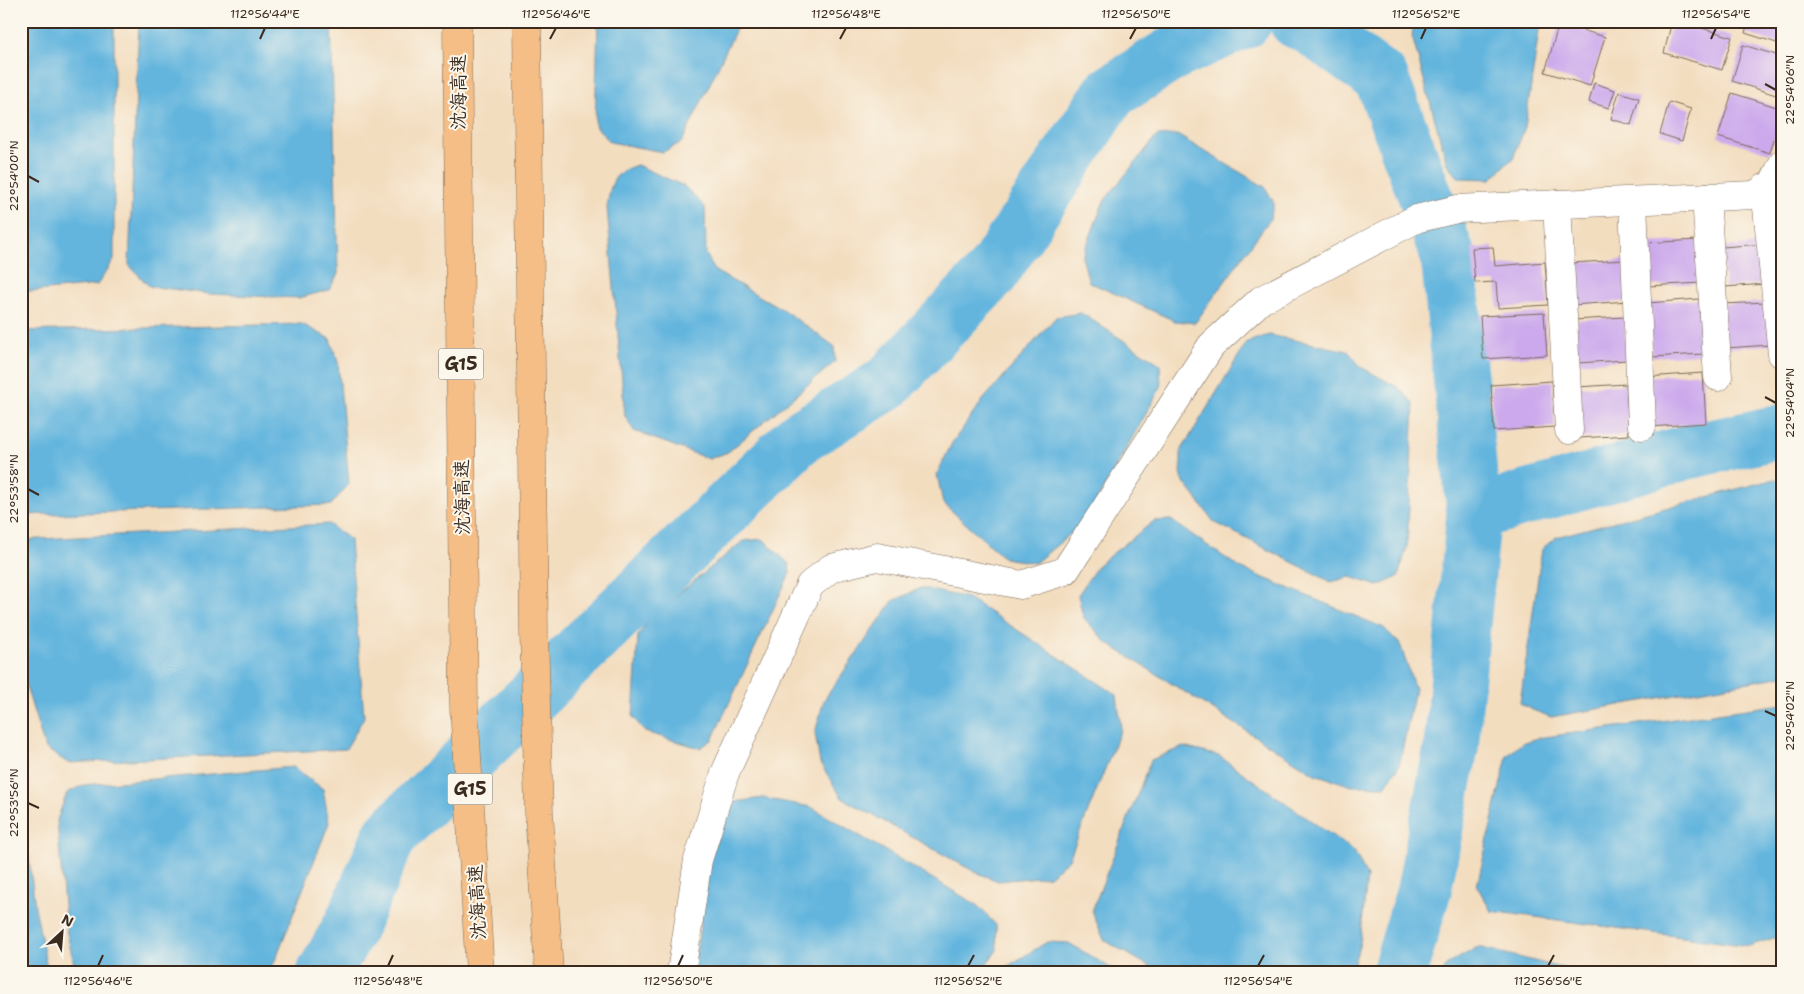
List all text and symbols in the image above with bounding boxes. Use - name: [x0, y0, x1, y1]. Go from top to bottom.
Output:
- text: 112°56'44"E: [230, 6, 300, 22]
- text: 112°56'46"E: [521, 6, 591, 22]
- text: 112°56'48"E: [811, 6, 881, 22]
- text: 112°56'50"E: [1101, 6, 1171, 22]
- text: 112°56'52"E: [1392, 6, 1460, 22]
- text: 112°56'54"E: [1681, 6, 1751, 22]
- street label: 沈海高速: [446, 54, 471, 130]
- text: 22°54'06"N: [1782, 55, 1798, 125]
- text: 22°54'00"N: [6, 140, 22, 212]
- road number: G15: [438, 348, 484, 379]
- text: 22°54'04"N: [1782, 368, 1798, 438]
- text: 22°53'58"N: [6, 454, 22, 524]
- street label: 沈海高速: [449, 459, 475, 535]
- text: 22°54'02"N: [1782, 681, 1798, 751]
- text: 22°53'56"N: [6, 768, 22, 838]
- road number: G15: [448, 774, 492, 804]
- street label: 沈海高速: [463, 863, 491, 941]
- north arrow: [38, 906, 88, 956]
- text: N: [59, 910, 77, 931]
- text: 112°56'46"E: [63, 973, 133, 989]
- text: 112°56'48"E: [353, 973, 423, 989]
- text: 112°56'50"E: [643, 973, 713, 989]
- text: 112°56'52"E: [934, 973, 1002, 989]
- text: 112°56'54"E: [1223, 973, 1293, 989]
- text: 112°56'56"E: [1514, 973, 1582, 989]

